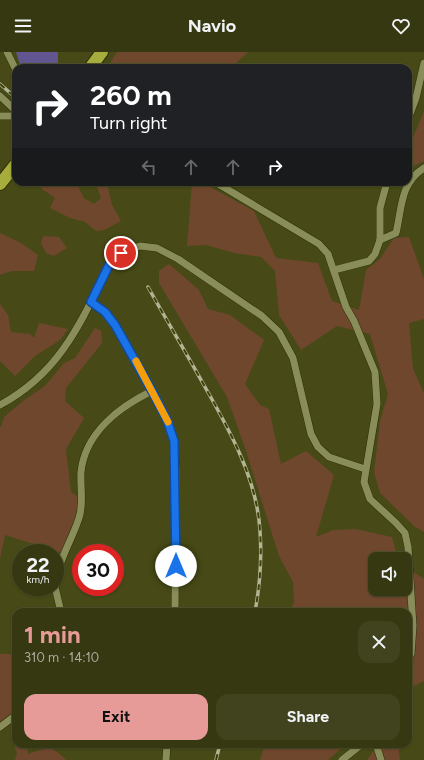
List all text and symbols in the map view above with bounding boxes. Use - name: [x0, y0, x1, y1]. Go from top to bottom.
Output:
- icon: menu: [12, 15, 34, 37]
- text: Navio: [188, 15, 236, 37]
- icon: heart: [390, 15, 412, 37]
- text: 260 m: [90, 78, 172, 112]
- icon: right: [24, 80, 76, 132]
- text: Turn right: [90, 112, 167, 134]
- icon: left: [138, 156, 160, 178]
- icon: ahead: [180, 156, 202, 178]
- icon: ahead: [222, 156, 244, 178]
- icon: right: [264, 156, 286, 178]
- pin: [104, 236, 138, 270]
- icon: arrive: [110, 242, 132, 264]
- speed limit sign: 30: [72, 544, 124, 596]
- position arrow: [155, 545, 197, 587]
- map controls: [368, 552, 412, 596]
- button: sound: [368, 552, 412, 596]
- text: 22: [26, 553, 50, 577]
- text: km/h: [27, 573, 49, 586]
- text: 1 min: [24, 620, 81, 649]
- button: close: [358, 621, 400, 663]
- text: 310 m · 14:10: [24, 650, 99, 665]
- button: Exit: [24, 694, 208, 740]
- button: Share: [216, 694, 400, 740]

